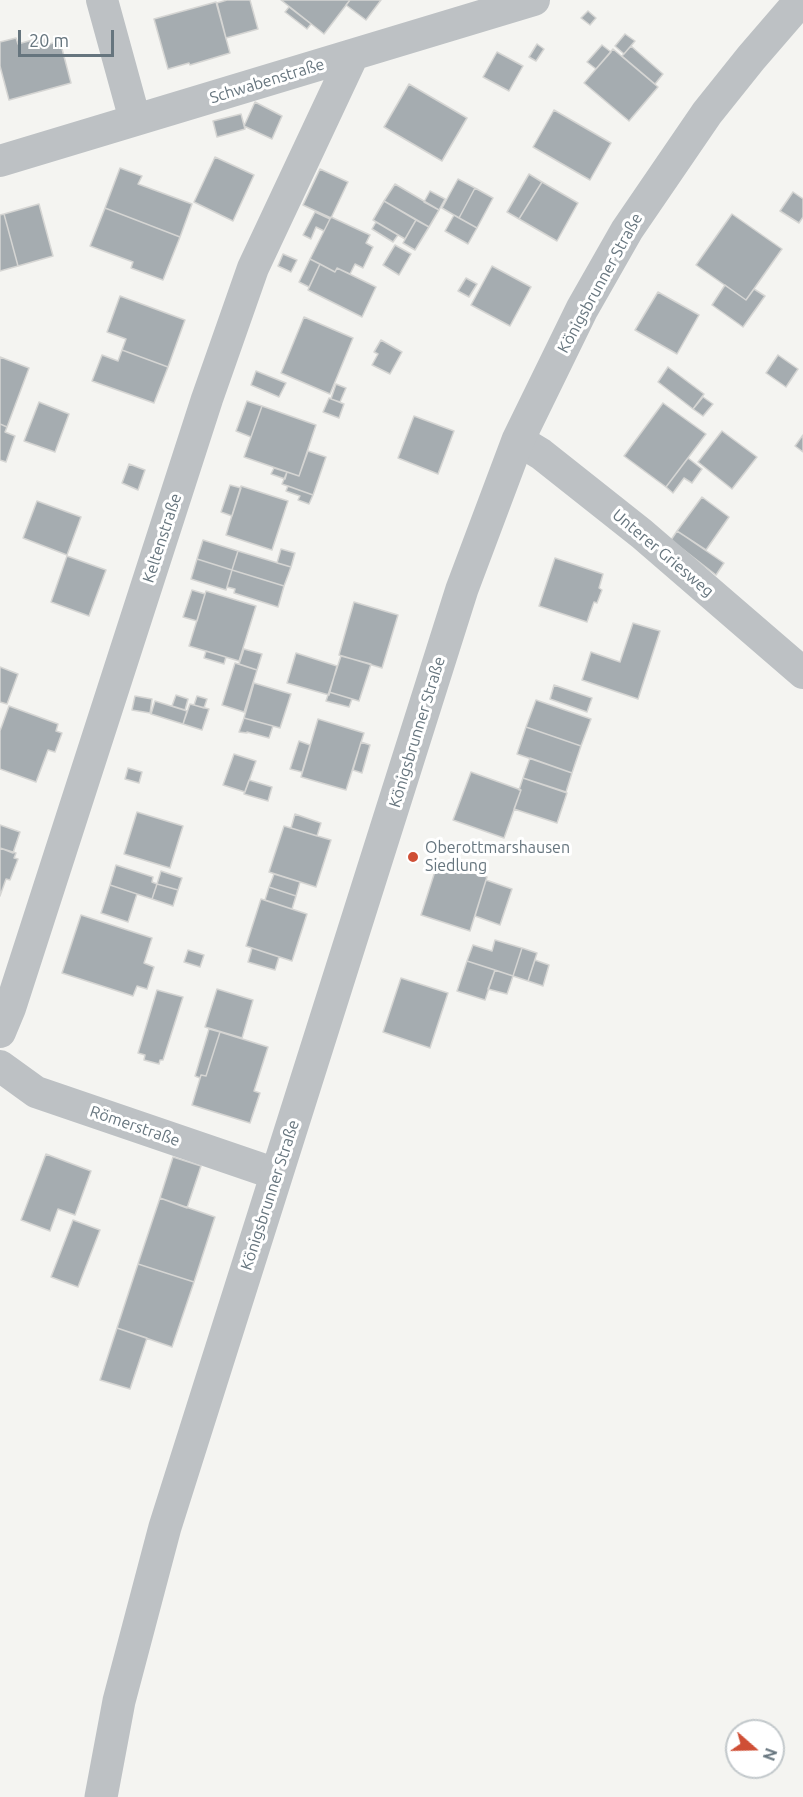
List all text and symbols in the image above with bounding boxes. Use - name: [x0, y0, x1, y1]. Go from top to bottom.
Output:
- scale bar: [21, 18, 117, 56]
- text: 20 m: [29, 30, 69, 50]
- street label: Schwabenstraße: [207, 54, 327, 108]
- street label: Königsbrunner Straße: [554, 210, 646, 356]
- street label: Keltenstraße: [139, 491, 185, 585]
- street label: Unterer Griesweg: [608, 505, 718, 601]
- street label: Königsbrunner Straße: [385, 654, 449, 810]
- place label: Oberottmarshausen Siedlung: [425, 838, 570, 876]
- marker: Oberottmarshausen Siedlung: [406, 850, 420, 864]
- street label: Römerstraße: [87, 1102, 183, 1150]
- street label: Königsbrunner Straße: [237, 1117, 303, 1273]
- north arrow: [725, 1719, 785, 1779]
- text: N: [760, 1746, 781, 1763]

